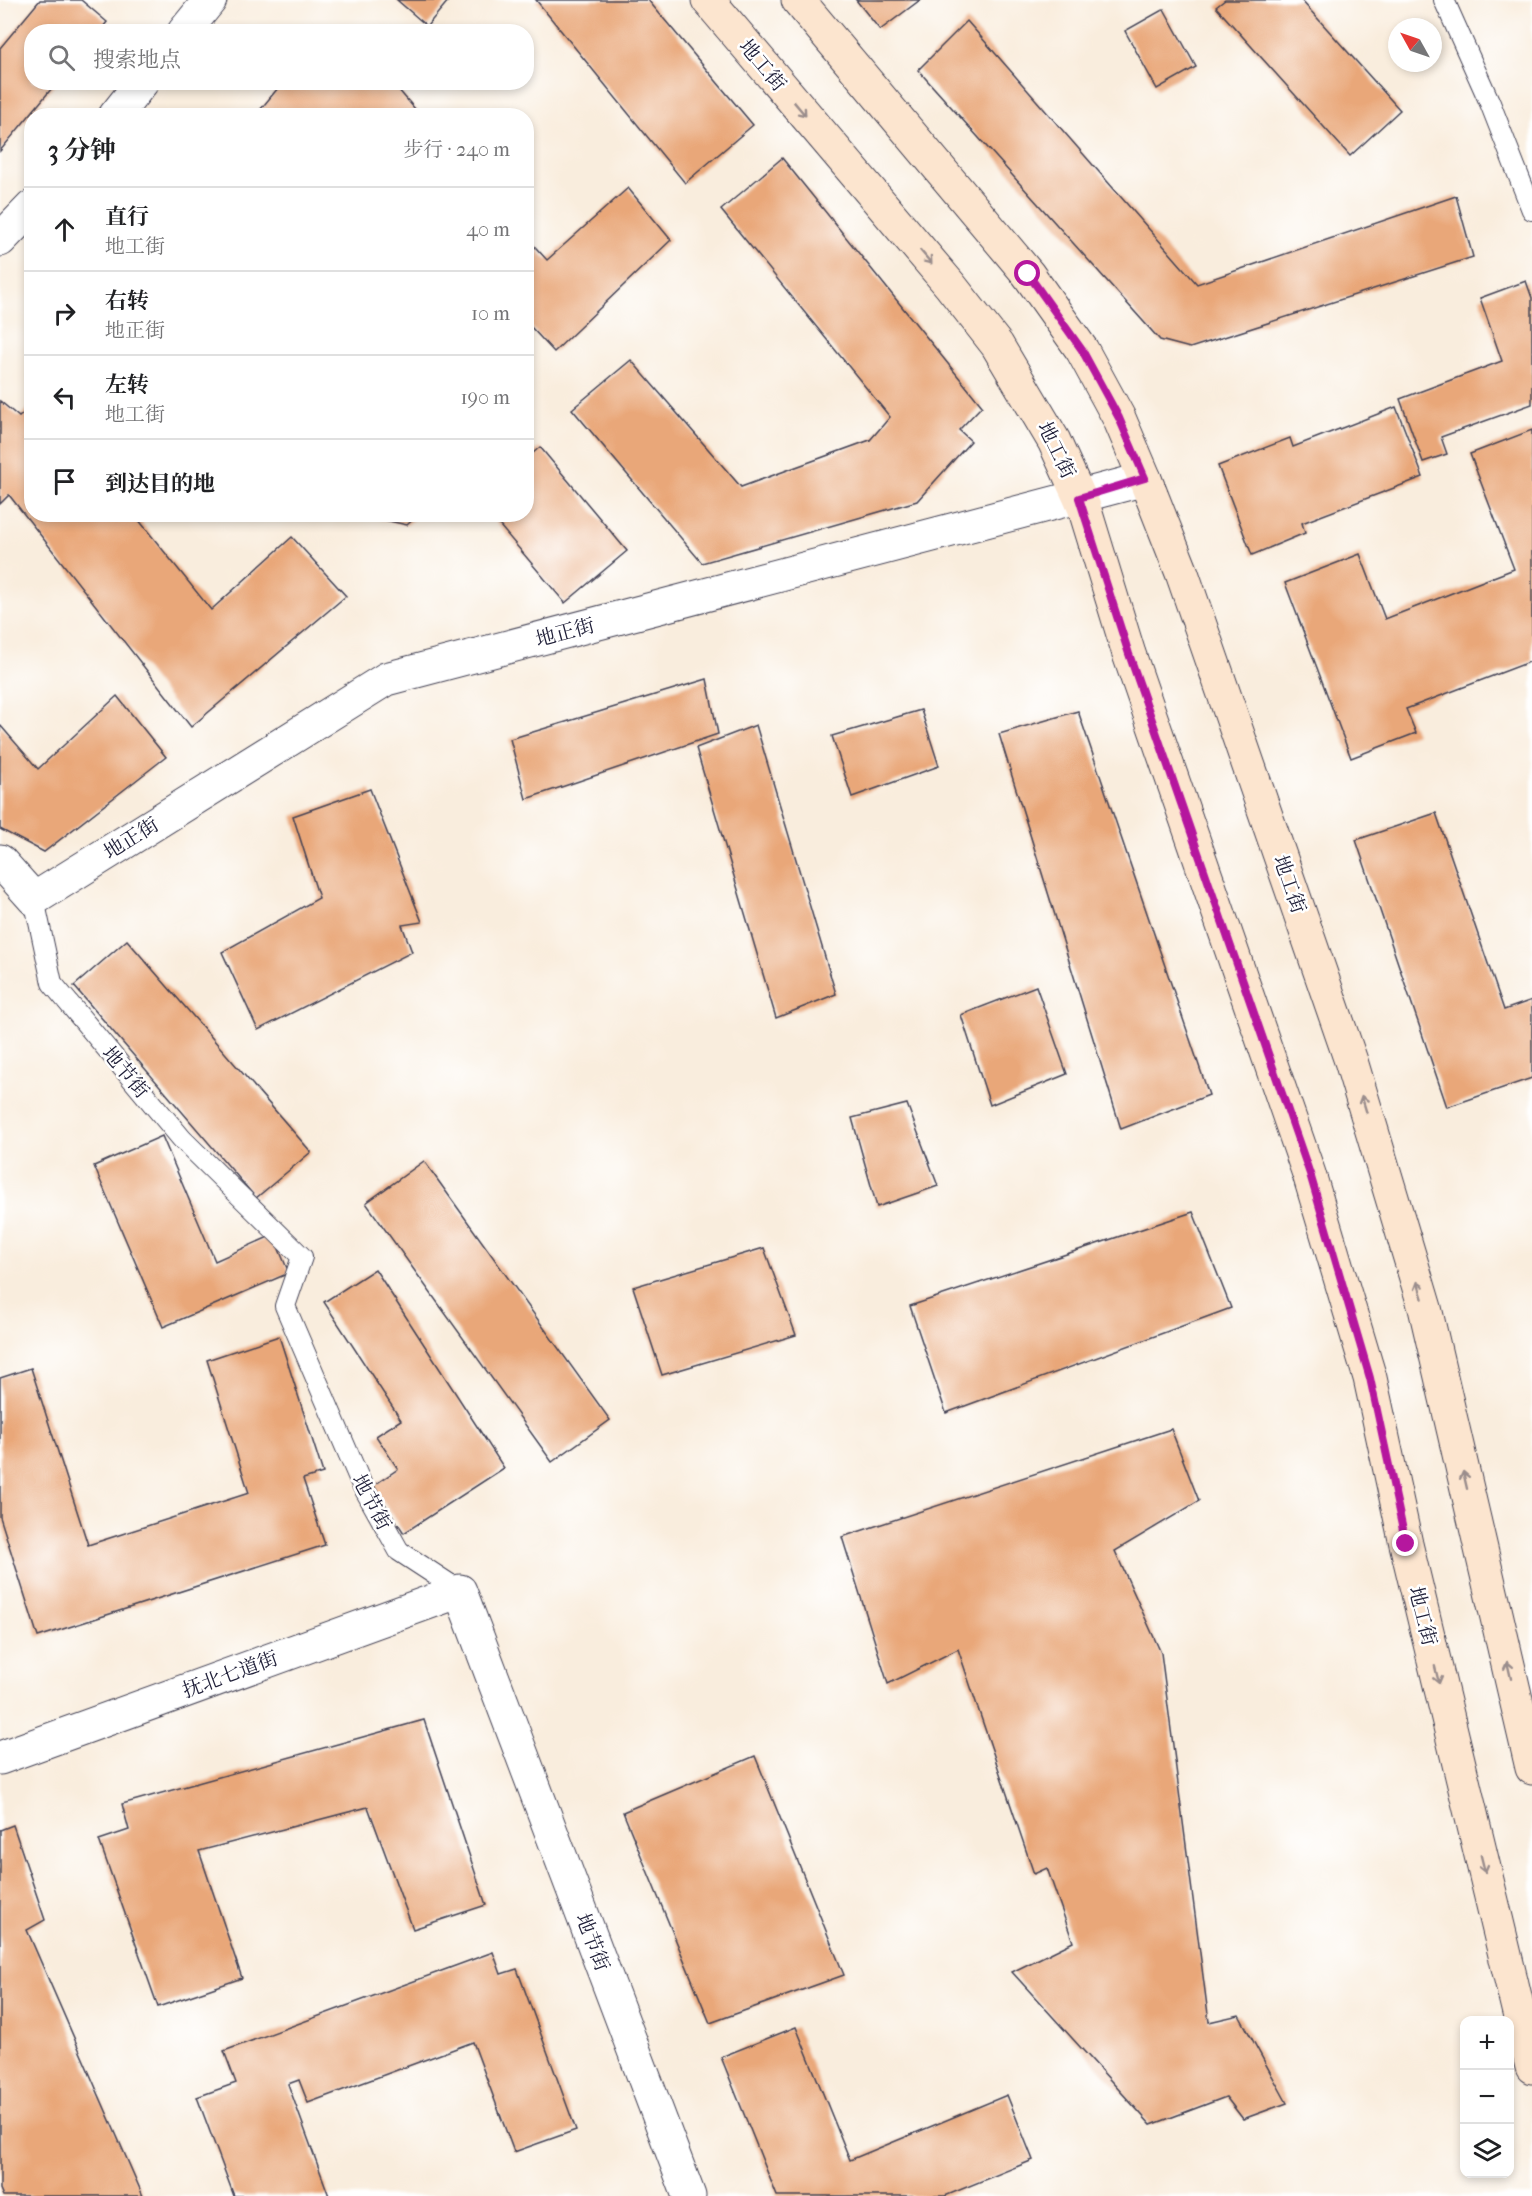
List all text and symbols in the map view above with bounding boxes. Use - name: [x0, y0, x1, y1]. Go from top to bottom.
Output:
- north arrow: [1388, 18, 1442, 72]
- search box: [24, 24, 534, 90]
- street label: 地工街: [735, 35, 791, 96]
- icon: search: [45, 41, 78, 74]
- text: 搜索地点: [93, 47, 181, 73]
- one-way arrow: [793, 101, 807, 116]
- text: 3 分钟: [48, 135, 116, 166]
- text: 步行 · 240 m: [403, 138, 510, 161]
- text: 直行: [105, 204, 149, 230]
- icon: ahead: [48, 213, 81, 246]
- text: 40 m: [466, 218, 510, 241]
- text: 地工街: [105, 235, 165, 258]
- one-way arrow: [920, 249, 933, 265]
- route start: [1014, 260, 1040, 286]
- text: 右转: [105, 288, 149, 314]
- icon: right: [48, 297, 81, 330]
- text: 10 m: [471, 302, 510, 325]
- text: 地正街: [105, 319, 165, 342]
- text: 左转: [105, 372, 149, 398]
- icon: left: [48, 381, 81, 414]
- text: 190 m: [460, 386, 510, 409]
- text: 地工街: [105, 403, 165, 426]
- street label: 地工街: [1033, 418, 1080, 482]
- icon: arrive: [48, 465, 81, 498]
- text: 到达目的地: [105, 471, 215, 497]
- street label: 地正街: [533, 614, 597, 651]
- street label: 地正街: [100, 813, 163, 864]
- street label: 地工街: [1269, 852, 1310, 916]
- street label: 地节街: [98, 1042, 154, 1103]
- one-way arrow: [1358, 1094, 1369, 1113]
- one-way arrow: [1414, 1281, 1425, 1300]
- street label: 地节街: [347, 1470, 396, 1534]
- one-way arrow: [1459, 1471, 1470, 1490]
- route end: [1392, 1530, 1418, 1556]
- street label: 地工街: [1404, 1584, 1441, 1648]
- street label: 抚北七道街: [179, 1647, 281, 1702]
- one-way arrow: [1503, 1661, 1515, 1680]
- one-way arrow: [1432, 1665, 1444, 1684]
- one-way arrow: [1478, 1854, 1489, 1873]
- street label: 地节街: [571, 1910, 614, 1974]
- map controls: [1460, 2016, 1514, 2178]
- button: +: [1460, 2016, 1514, 2070]
- button: −: [1460, 2070, 1514, 2124]
- button: layers: [1460, 2124, 1514, 2178]

